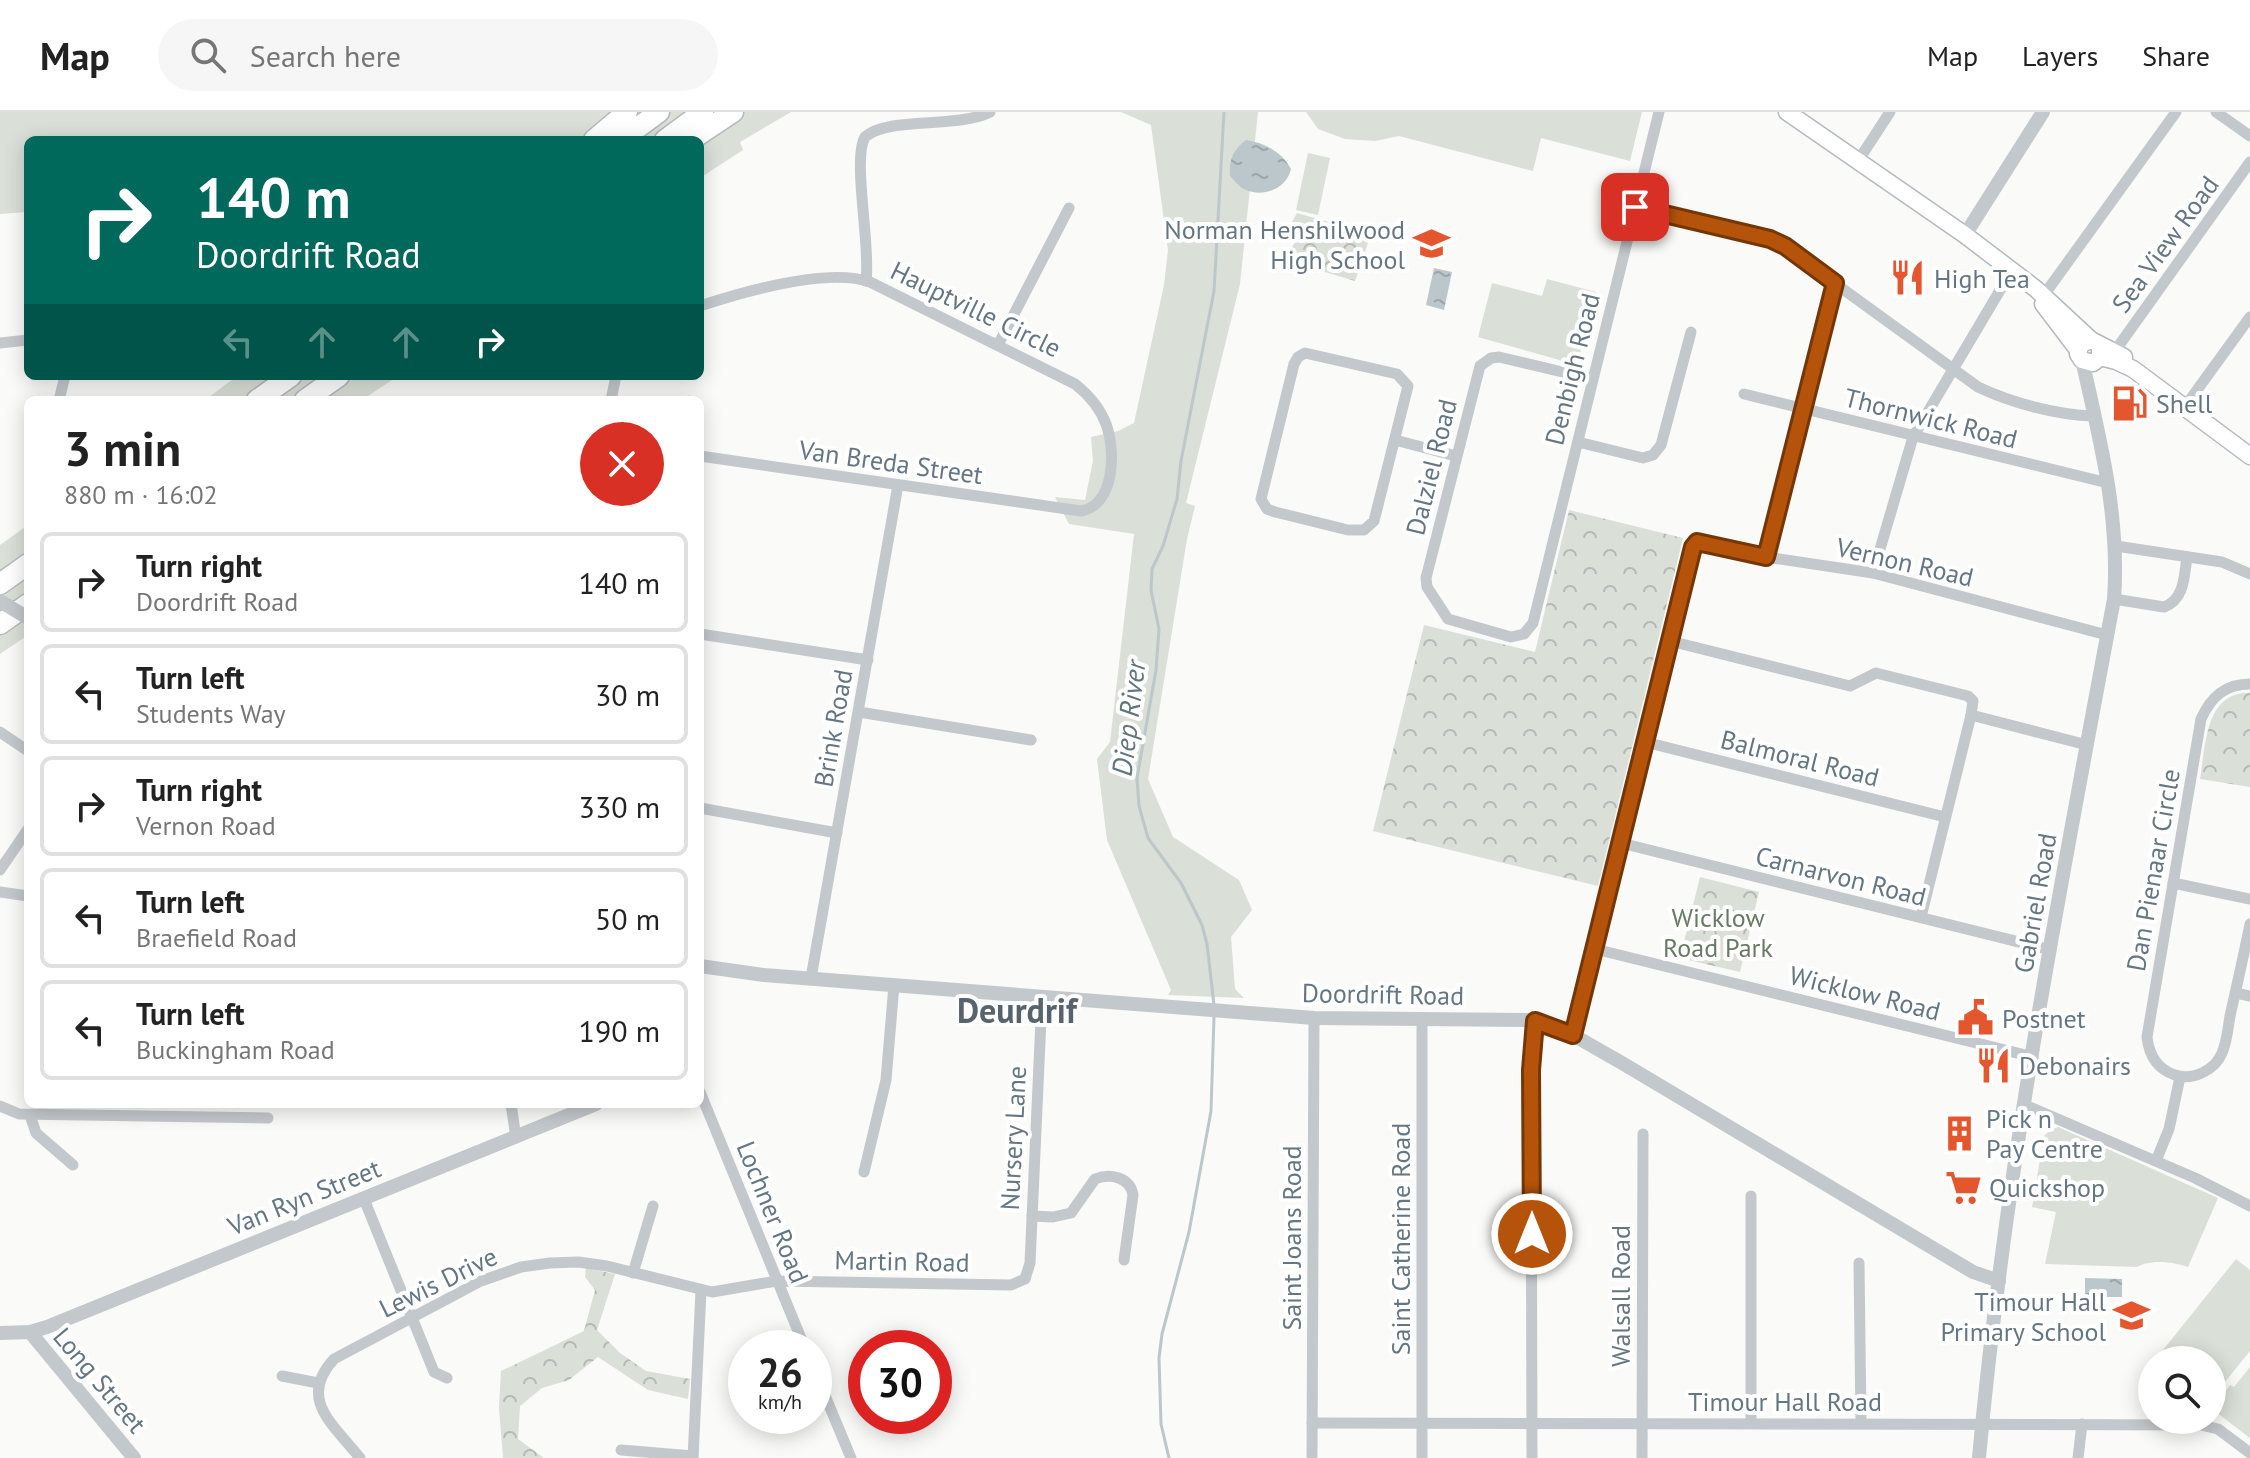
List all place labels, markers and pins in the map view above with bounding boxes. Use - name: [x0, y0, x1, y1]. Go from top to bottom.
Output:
- pin: [1601, 173, 1669, 241]
- place label: Norman Henshilwood High School: [1164, 213, 1405, 276]
- school or university icon: Norman Henshilwood High School: [1412, 225, 1450, 263]
- restaurant icon: High Tea: [1889, 259, 1927, 297]
- place label: High Tea: [1934, 262, 2030, 295]
- fuel station icon: Shell: [2111, 384, 2149, 422]
- place label: Shell: [2156, 387, 2213, 420]
- public building icon: Postnet: [1957, 999, 1995, 1037]
- place label: Postnet: [2002, 1002, 2086, 1035]
- restaurant icon: Debonairs: [1974, 1046, 2012, 1084]
- place label: Debonairs: [2019, 1049, 2131, 1082]
- place label: Pick n Pay Centre: [1986, 1102, 2103, 1165]
- building icon: Pick n Pay Centre: [1941, 1114, 1979, 1152]
- supermarket icon: Quickshop: [1944, 1168, 1982, 1206]
- place label: Quickshop: [1989, 1171, 2105, 1204]
- place label: Timour Hall Primary School: [1940, 1285, 2106, 1348]
- school or university icon: Timour Hall Primary School: [2113, 1297, 2151, 1335]

